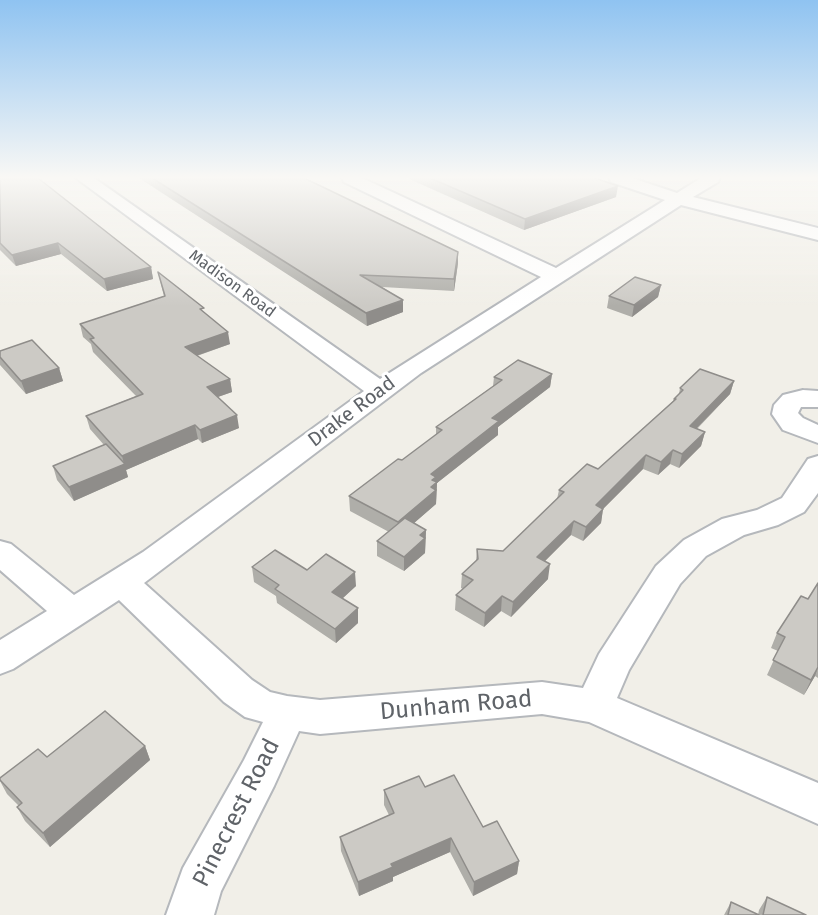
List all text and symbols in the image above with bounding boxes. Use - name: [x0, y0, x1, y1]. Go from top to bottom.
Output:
- street label: Madison Road: [185, 246, 279, 322]
- street label: Drake Road: [304, 371, 400, 453]
- street label: Dunham Road: [379, 685, 533, 727]
- street label: Pinecrest Road: [187, 734, 287, 892]

